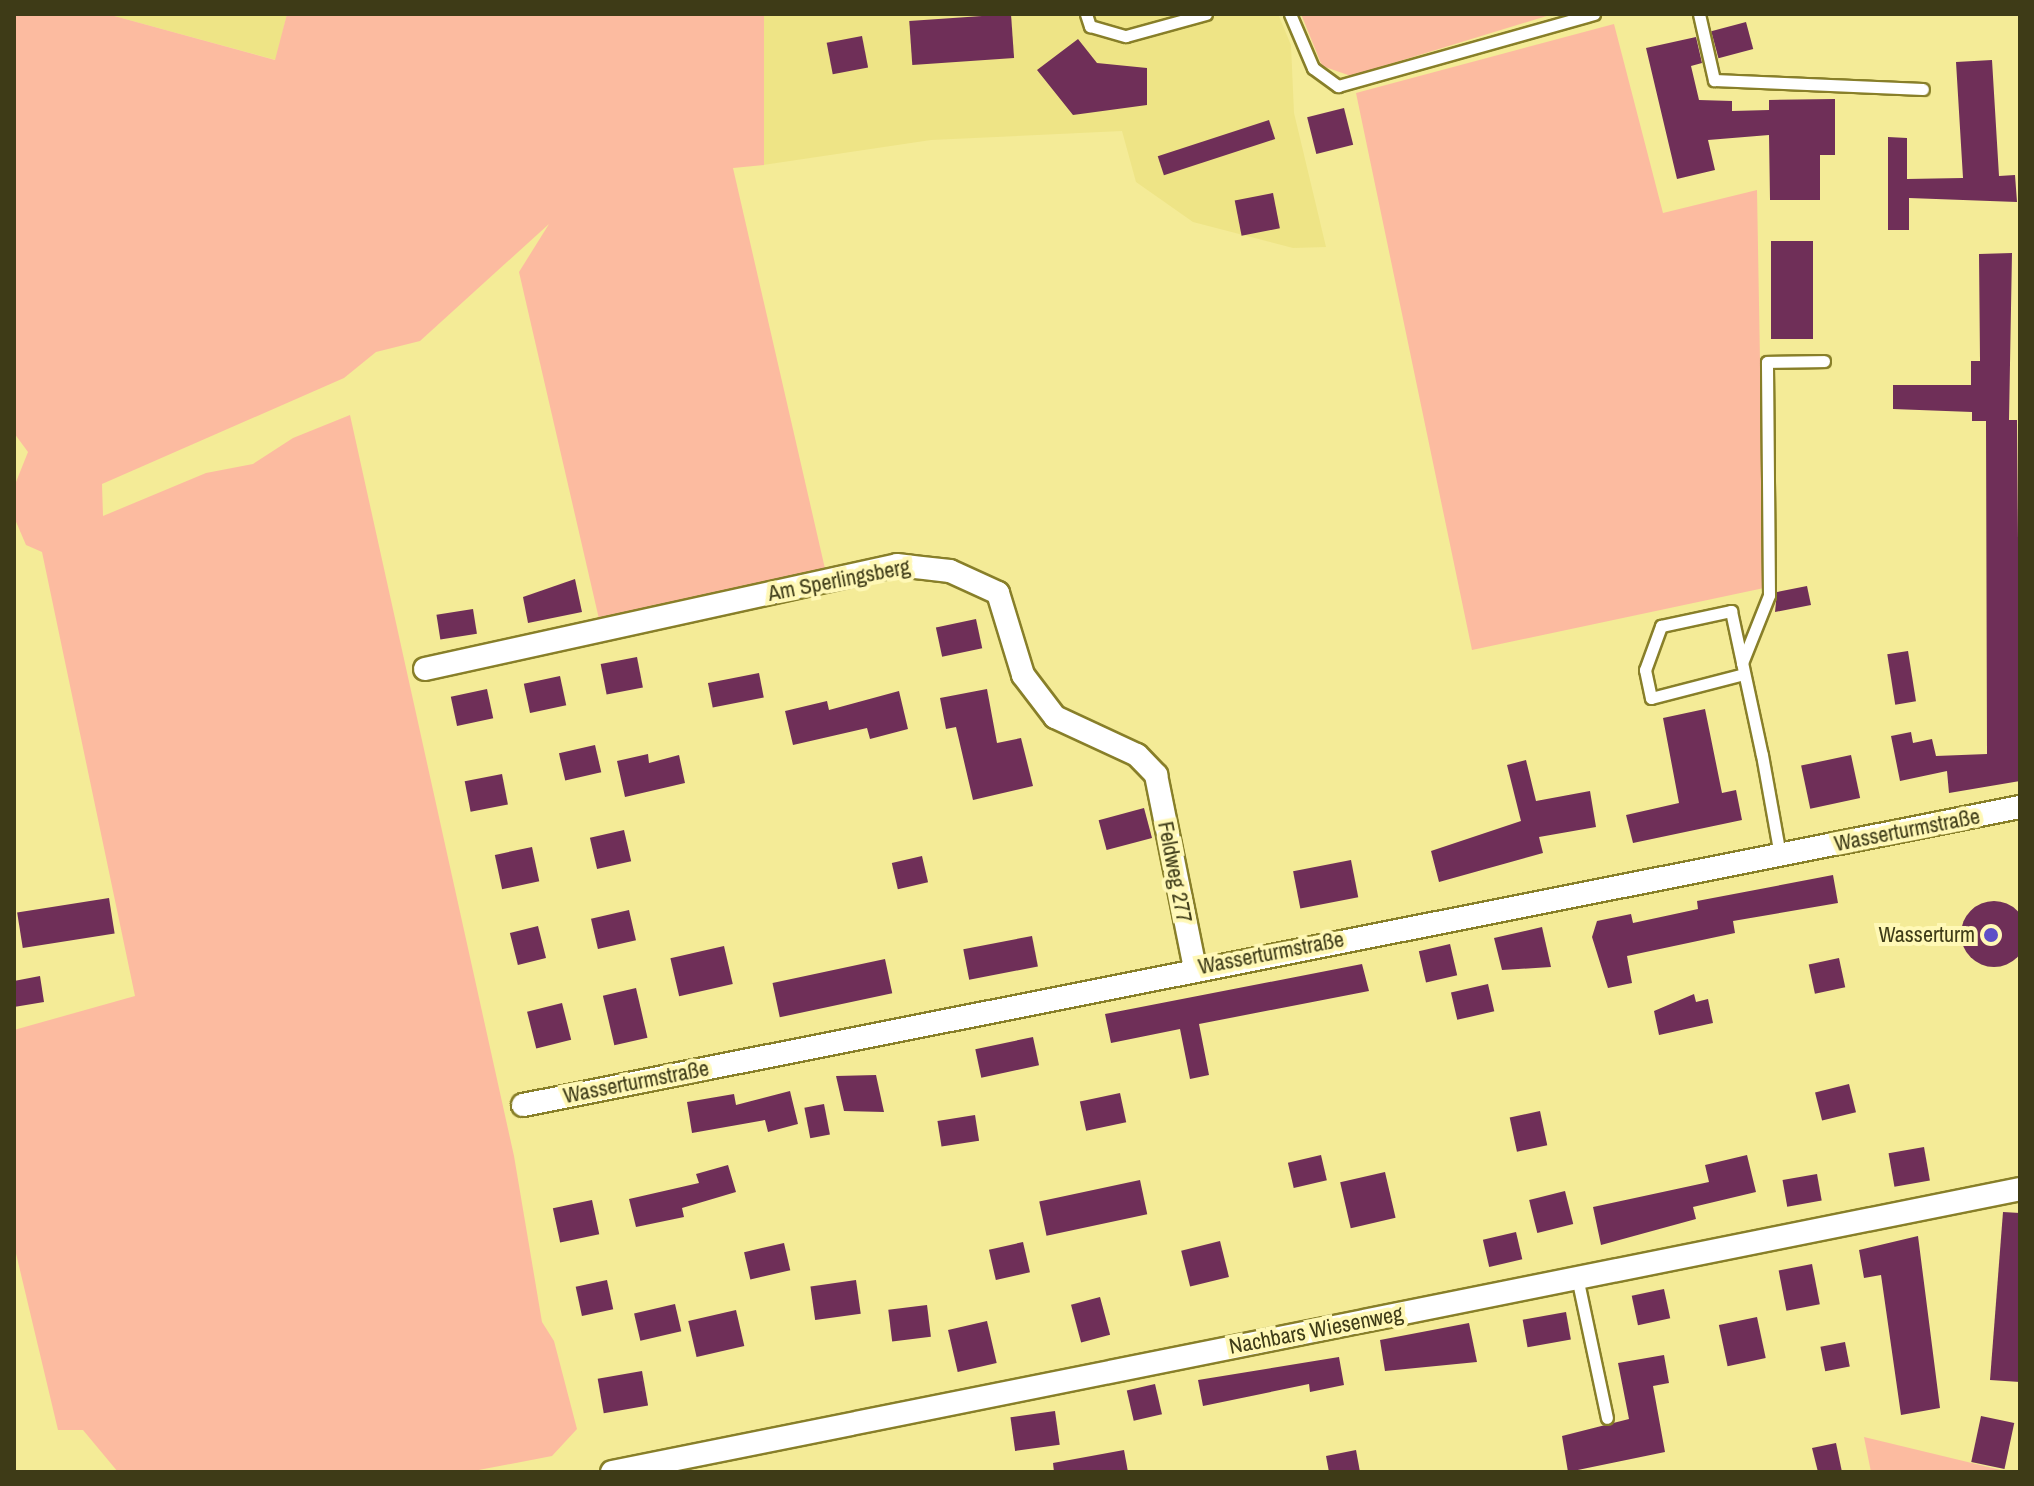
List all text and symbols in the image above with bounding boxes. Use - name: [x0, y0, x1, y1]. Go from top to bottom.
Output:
- street label: Am Sperlingsberg: [766, 553, 912, 607]
- street label: Wasserturmstraße: [1832, 803, 1982, 857]
- street label: Feldweg 277: [1152, 819, 1198, 925]
- place label: Wasserturm: [1878, 922, 1975, 948]
- street label: Wasserturmstraße: [1196, 926, 1346, 980]
- marker: Wasserturm: [1982, 926, 2000, 944]
- street label: Wasserturmstraße: [561, 1055, 711, 1109]
- street label: Nachbars Wiesenweg: [1227, 1300, 1405, 1360]

